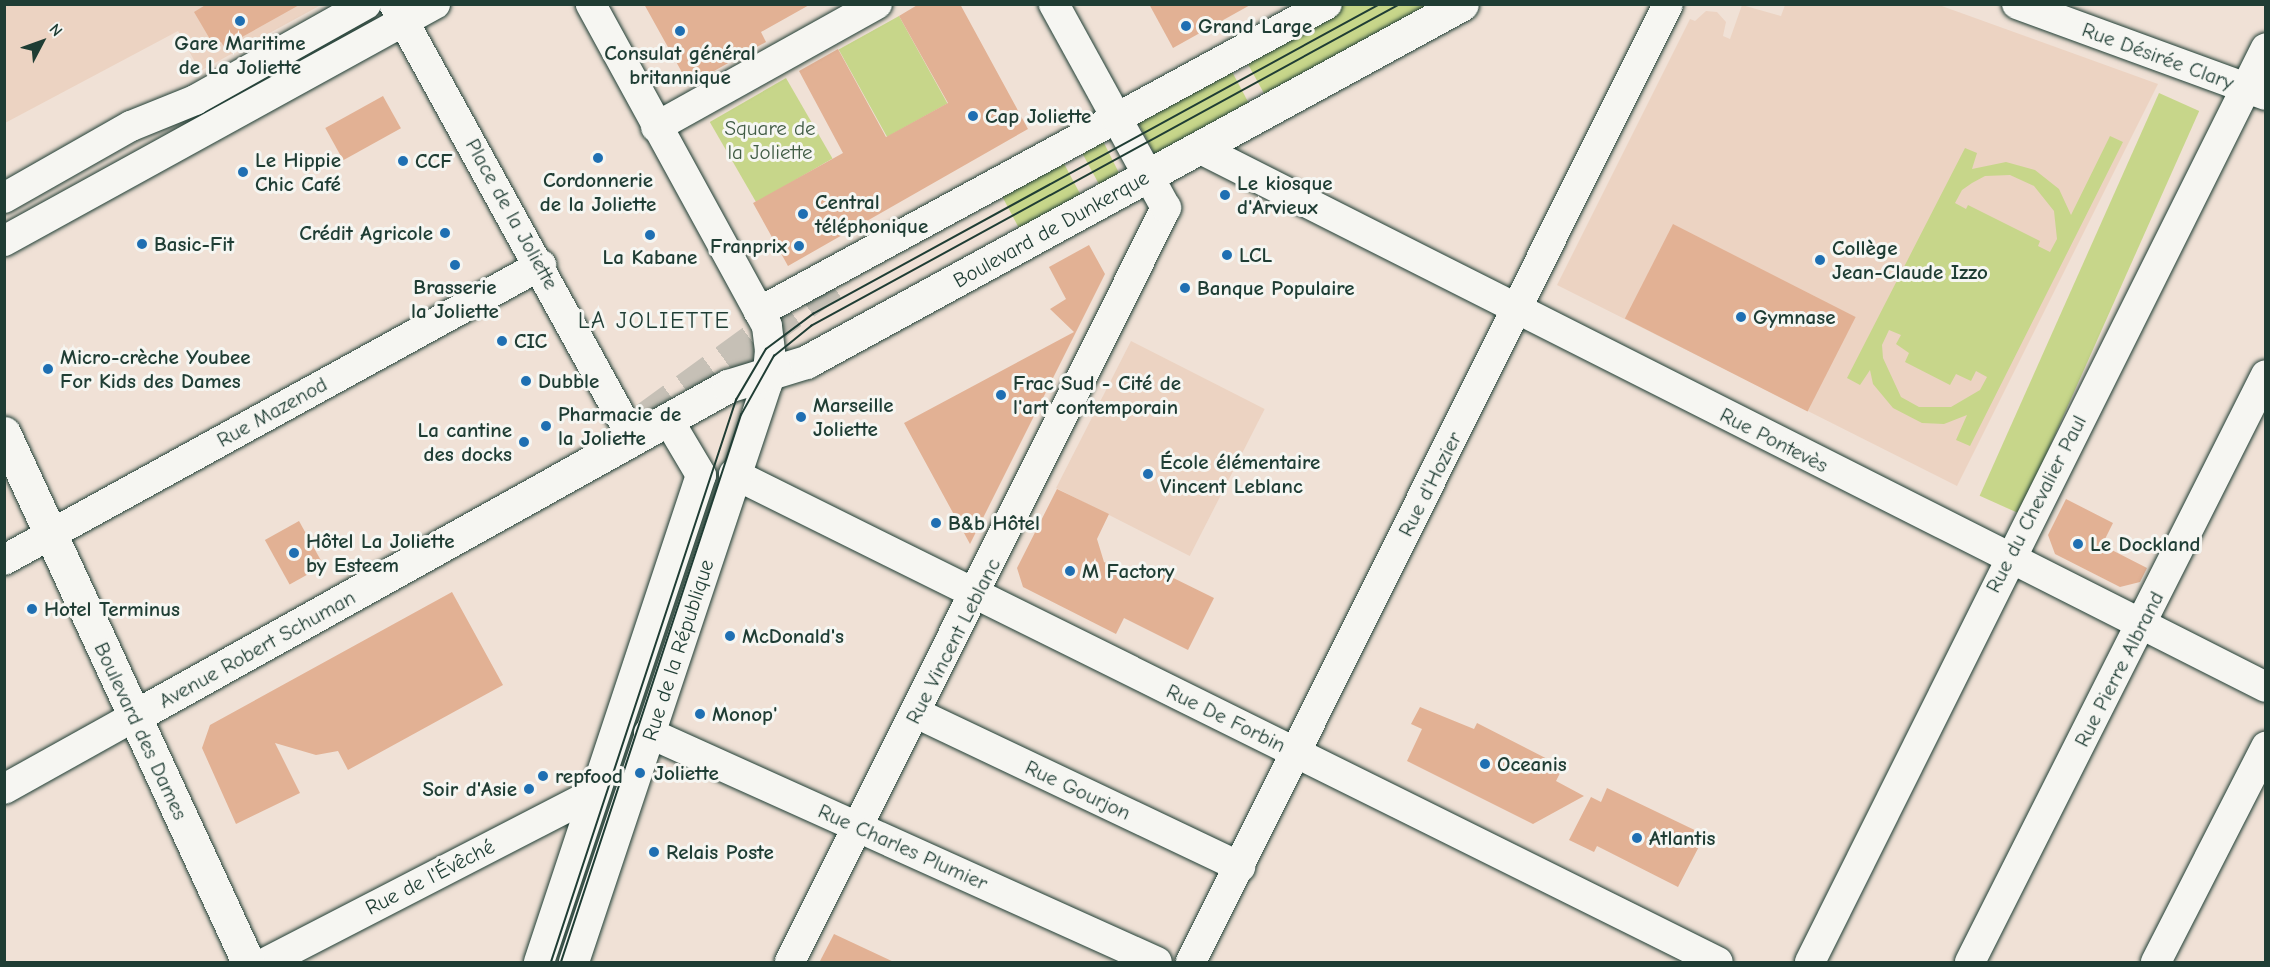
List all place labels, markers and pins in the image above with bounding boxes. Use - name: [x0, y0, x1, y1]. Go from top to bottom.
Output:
- place label: Grand Large: [1198, 13, 1312, 39]
- marker: Gare Maritime de La Joliette: [233, 14, 247, 28]
- marker: Grand Large: [1179, 19, 1193, 33]
- marker: Consulat général britannique: [673, 24, 687, 38]
- place label: Gare Maritime de La Joliette: [174, 30, 306, 80]
- place label: Consulat général britannique: [604, 40, 756, 90]
- place label: Cap Joliette: [985, 103, 1091, 129]
- marker: Cap Joliette: [966, 109, 980, 123]
- place label: Le Hippie Chic Café: [255, 147, 341, 197]
- place label: CCF: [415, 148, 452, 174]
- marker: Cordonnerie de la Joliette: [591, 151, 605, 165]
- marker: CCF: [396, 154, 410, 168]
- marker: Le Hippie Chic Café: [236, 165, 250, 179]
- place label: Cordonnerie de la Joliette: [540, 167, 656, 217]
- place label: Le kiosque d'Arvieux: [1237, 170, 1333, 220]
- marker: Le kiosque d'Arvieux: [1218, 188, 1232, 202]
- place label: Central téléphonique: [815, 189, 928, 239]
- marker: Central téléphonique: [796, 207, 810, 221]
- place label: Crédit Agricole: [299, 220, 433, 246]
- marker: Crédit Agricole: [438, 226, 452, 240]
- marker: La Kabane: [643, 228, 657, 242]
- place label: Basic-Fit: [154, 231, 234, 257]
- place label: Franprix: [710, 233, 787, 259]
- place label: Collège Jean-Claude Izzo: [1832, 235, 1988, 285]
- marker: Basic-Fit: [135, 237, 149, 251]
- marker: Franprix: [792, 239, 806, 253]
- place label: LCL: [1239, 242, 1272, 268]
- place label: La Kabane: [603, 244, 697, 270]
- marker: LCL: [1220, 248, 1234, 262]
- marker: Collège Jean-Claude Izzo: [1813, 253, 1827, 267]
- marker: Brasserie la Joliette: [448, 258, 462, 272]
- place label: Brasserie la Joliette: [411, 274, 499, 324]
- place label: Banque Populaire: [1197, 275, 1354, 301]
- marker: Banque Populaire: [1178, 281, 1192, 295]
- place label: Gymnase: [1753, 304, 1835, 330]
- marker: Gymnase: [1734, 310, 1748, 324]
- place label: CIC: [514, 328, 547, 354]
- marker: CIC: [495, 334, 509, 348]
- place label: Micro-crèche Youbee For Kids des Dames: [60, 344, 251, 394]
- marker: Micro-crèche Youbee For Kids des Dames: [41, 362, 55, 376]
- place label: Dubble: [538, 368, 599, 394]
- place label: Frac Sud - Cité de l'art contemporain: [1013, 370, 1181, 420]
- marker: Dubble: [519, 374, 533, 388]
- marker: Frac Sud - Cité de l'art contemporain: [994, 388, 1008, 402]
- place label: Marseille Joliette: [813, 392, 894, 442]
- place label: Pharmacie de la Joliette: [558, 401, 681, 451]
- marker: Marseille Joliette: [794, 410, 808, 424]
- place label: La cantine des docks: [417, 417, 512, 467]
- marker: Pharmacie de la Joliette: [539, 419, 553, 433]
- marker: La cantine des docks: [517, 435, 531, 449]
- place label: École élémentaire Vincent Leblanc: [1160, 449, 1320, 499]
- marker: École élémentaire Vincent Leblanc: [1141, 467, 1155, 481]
- place label: B&b Hôtel: [948, 510, 1040, 536]
- marker: B&b Hôtel: [929, 516, 943, 530]
- place label: Hôtel La Joliette by Esteem: [306, 528, 455, 578]
- place label: Le Dockland: [2090, 531, 2201, 557]
- marker: Le Dockland: [2071, 537, 2085, 551]
- marker: Hôtel La Joliette by Esteem: [287, 546, 301, 560]
- place label: M Factory: [1082, 558, 1174, 584]
- marker: M Factory: [1063, 564, 1077, 578]
- place label: Hotel Terminus: [44, 596, 180, 622]
- marker: Hotel Terminus: [25, 602, 39, 616]
- place label: McDonald's: [742, 623, 844, 649]
- marker: McDonald's: [723, 629, 737, 643]
- place label: Monop': [712, 701, 777, 727]
- marker: Monop': [693, 707, 707, 721]
- place label: Oceanis: [1497, 751, 1567, 777]
- marker: Oceanis: [1478, 757, 1492, 771]
- place label: Joliette: [654, 760, 719, 786]
- place label: repfood: [555, 763, 623, 789]
- marker: Joliette: [631, 764, 649, 782]
- marker: repfood: [536, 769, 550, 783]
- place label: Soir d'Asie: [422, 776, 517, 802]
- marker: Soir d'Asie: [522, 782, 536, 796]
- place label: Atlantis: [1649, 825, 1715, 851]
- marker: Atlantis: [1630, 831, 1644, 845]
- place label: Relais Poste: [666, 839, 774, 865]
- marker: Relais Poste: [647, 845, 661, 859]

